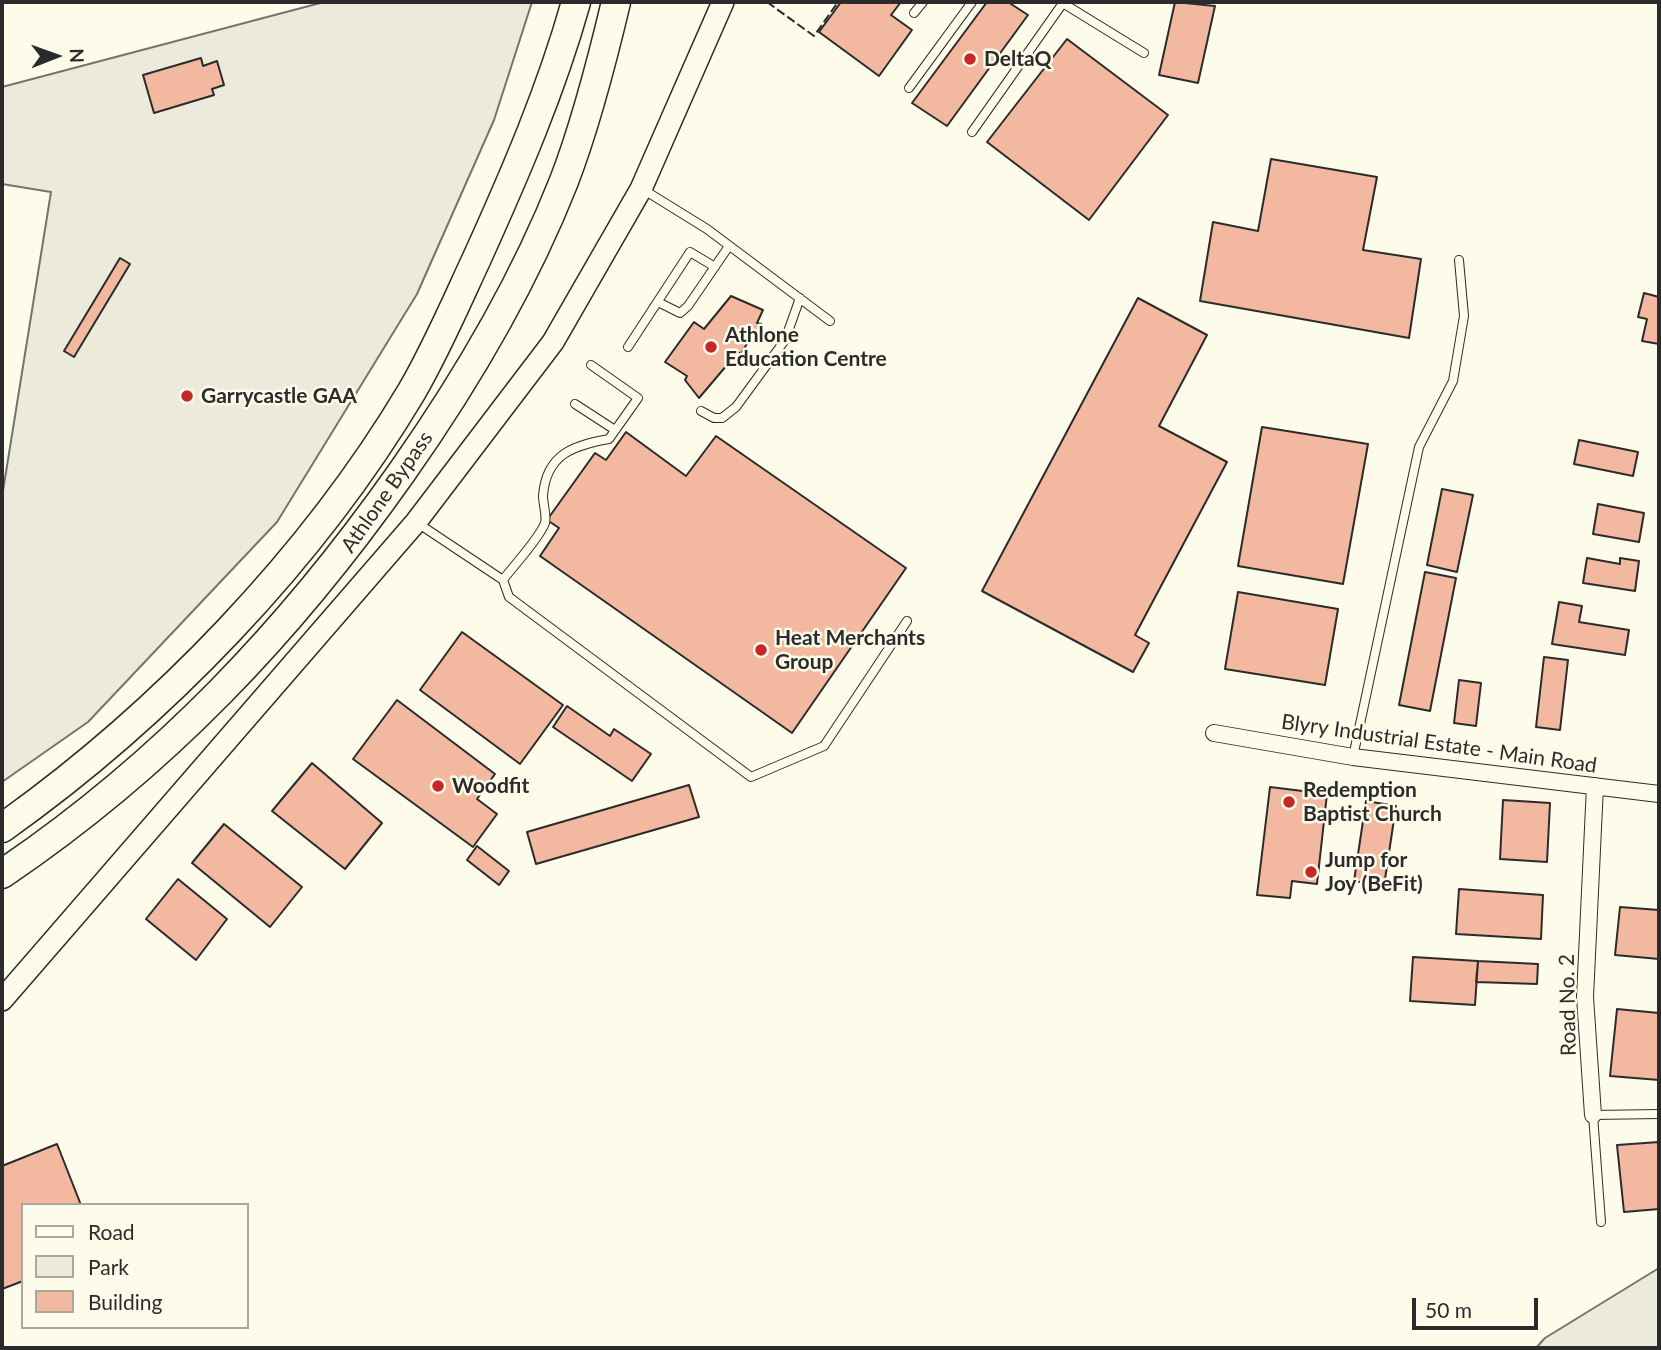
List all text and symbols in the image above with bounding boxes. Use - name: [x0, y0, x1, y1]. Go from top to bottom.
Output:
- north arrow: [21, 21, 91, 91]
- place label: DeltaQ: [984, 46, 1052, 72]
- text: N: [66, 48, 89, 63]
- marker: DeltaQ: [962, 51, 978, 67]
- place label: Athlone Education Centre: [725, 322, 887, 372]
- marker: Athlone Education Centre: [703, 339, 719, 355]
- place label: Garrycastle GAA: [201, 383, 357, 409]
- marker: Garrycastle GAA: [179, 388, 195, 404]
- street label: Athlone Bypass: [336, 426, 438, 558]
- place label: Heat Merchants Group: [775, 625, 925, 675]
- marker: Heat Merchants Group: [753, 642, 769, 658]
- street label: Blyry Industrial Estate - Main Road: [1280, 709, 1598, 779]
- place label: Woodfit: [452, 773, 529, 799]
- place label: Redemption Baptist Church: [1303, 777, 1442, 827]
- marker: Woodfit: [430, 778, 446, 794]
- marker: Redemption Baptist Church: [1281, 794, 1297, 810]
- place label: Jump for Joy (BeFit): [1325, 847, 1423, 897]
- marker: Jump for Joy (BeFit): [1303, 864, 1319, 880]
- street label: Road No. 2: [1555, 954, 1581, 1056]
- legend: [21, 1203, 248, 1329]
- text: Road: [88, 1219, 135, 1244]
- text: Park: [88, 1254, 129, 1279]
- scale bar: [1416, 1284, 1542, 1328]
- text: Building: [88, 1289, 163, 1314]
- text: 50 m: [1425, 1297, 1472, 1322]

